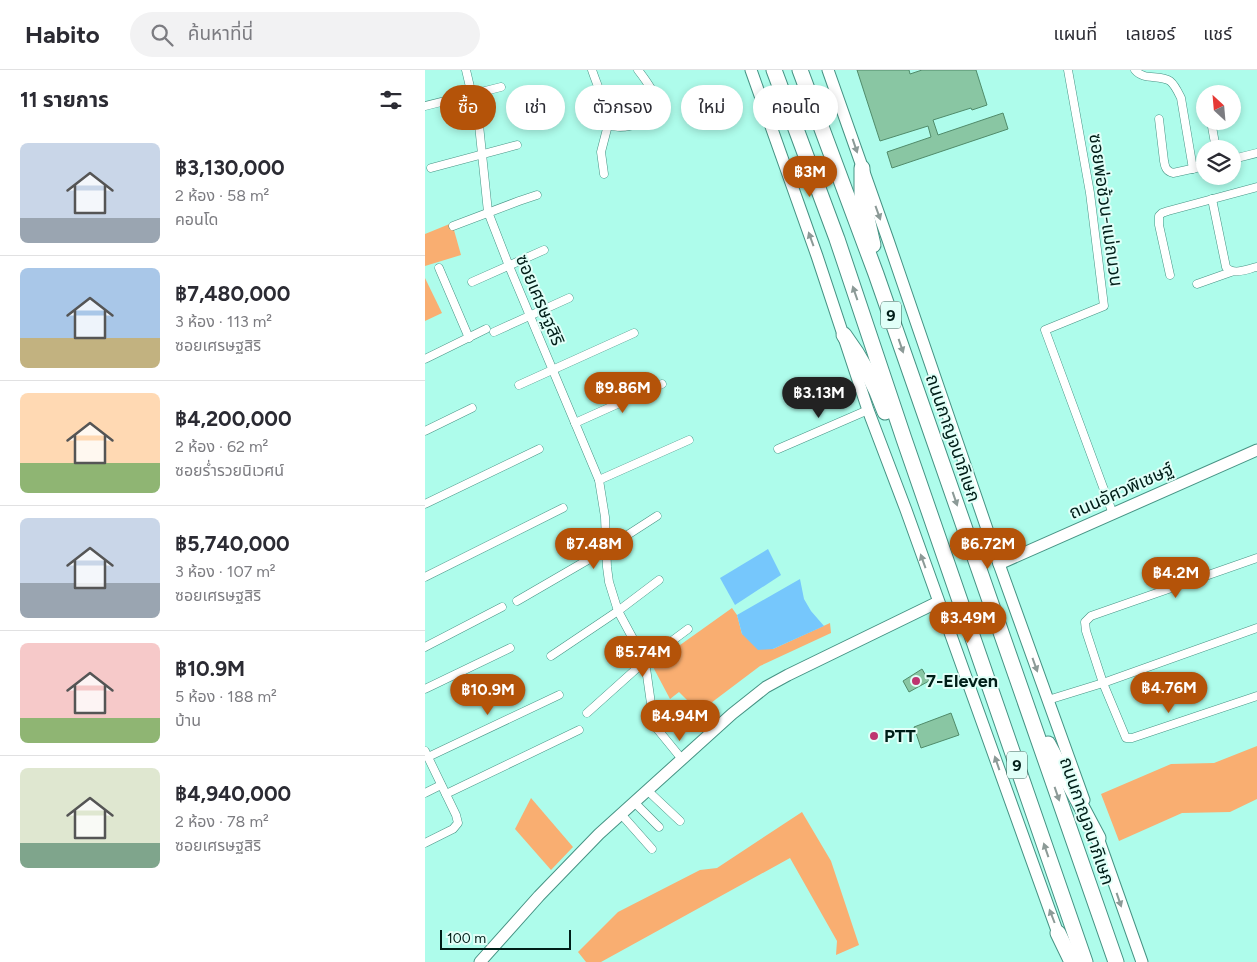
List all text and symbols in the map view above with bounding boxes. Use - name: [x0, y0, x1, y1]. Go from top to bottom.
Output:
- search box: [130, 12, 480, 57]
- text: Habito: [25, 20, 100, 49]
- icon: search: [148, 21, 176, 49]
- text: ค้นหาที่นี่: [188, 22, 253, 45]
- text: แผนที่: [1053, 23, 1097, 45]
- text: เลเยอร์: [1125, 23, 1175, 45]
- text: แชร์: [1203, 23, 1232, 45]
- chip: ซื้อ: [440, 85, 496, 130]
- chip: เช่า: [506, 85, 565, 130]
- chip: ตัวกรอง: [575, 85, 671, 130]
- chip: ใหม่: [681, 85, 743, 130]
- chip: คอนโด: [753, 85, 838, 130]
- north arrow: [1196, 85, 1241, 130]
- map controls: [1196, 85, 1241, 185]
- icon: filters: [377, 86, 405, 114]
- text: 11 รายการ: [20, 87, 109, 112]
- street label: ซอยพ่อช้วน-แม่ถนวน: [1084, 132, 1128, 288]
- one-way arrow: [851, 139, 859, 154]
- button: layers: [1196, 140, 1241, 185]
- text: ฿3,130,000: [175, 155, 285, 180]
- pin: ฿3M: [786, 156, 834, 198]
- text: ฿3M: [794, 162, 826, 181]
- icon: home: [60, 163, 120, 223]
- text: 2 ห้อง · 58 m²: [175, 186, 269, 205]
- one-way arrow: [875, 206, 882, 221]
- text: คอนโด: [175, 210, 218, 229]
- one-way arrow: [807, 232, 814, 247]
- street label: ซอยเศรษฐสิริ: [511, 251, 569, 349]
- text: ฿7,480,000: [175, 281, 290, 306]
- one-way arrow: [851, 286, 859, 301]
- icon: home: [60, 288, 120, 348]
- road number: 9: [881, 302, 901, 328]
- text: 3 ห้อง · 113 m²: [175, 312, 272, 331]
- text: ซอยเศรษฐสิริ: [175, 336, 261, 355]
- one-way arrow: [898, 338, 905, 353]
- street label: ถนนกาญจนาภิเษก: [921, 371, 985, 505]
- pin: ฿9.86M: [582, 372, 664, 414]
- pin: ฿3.13M: [778, 376, 860, 419]
- text: ฿9.86M: [595, 378, 651, 397]
- text: ฿3.13M: [793, 383, 845, 402]
- text: ฿4,200,000: [175, 406, 292, 431]
- icon: home: [60, 413, 120, 473]
- text: 2 ห้อง · 62 m²: [175, 437, 268, 456]
- street label: ถนนอัศวพิเชษฐ์: [1065, 458, 1177, 524]
- text: ซอยร่ำรวยนิเวศน์: [175, 461, 284, 480]
- one-way arrow: [951, 492, 959, 507]
- pin: ฿7.48M: [553, 528, 635, 570]
- pin: ฿6.72M: [947, 528, 1029, 570]
- text: ฿5,740,000: [175, 531, 290, 556]
- text: ฿7.48M: [566, 534, 622, 553]
- text: ฿6.72M: [961, 534, 1015, 553]
- icon: home: [60, 538, 120, 598]
- one-way arrow: [919, 553, 927, 568]
- pin: ฿4.2M: [1141, 556, 1211, 599]
- text: 3 ห้อง · 107 m²: [175, 562, 276, 581]
- text: ฿4.2M: [1153, 563, 1199, 582]
- text: ซอยเศรษฐสิริ: [175, 586, 261, 605]
- pin: ฿3.49M: [927, 602, 1009, 644]
- text: ฿3.49M: [940, 608, 996, 627]
- pin: ฿5.74M: [602, 636, 684, 678]
- text: ฿5.74M: [615, 642, 671, 661]
- text: ฿10.9M: [175, 656, 245, 681]
- one-way arrow: [1032, 657, 1039, 672]
- icon: home: [60, 663, 120, 723]
- place label: 7-Eleven: [926, 670, 998, 692]
- pin: ฿4.76M: [1128, 672, 1210, 714]
- pin: ฿10.9M: [447, 674, 529, 716]
- marker: 7-Eleven: [910, 675, 922, 687]
- text: ฿4.76M: [1141, 678, 1197, 697]
- text: ฿10.9M: [461, 680, 515, 699]
- text: 5 ห้อง · 188 m²: [175, 687, 277, 706]
- pin: ฿4.94M: [639, 700, 721, 742]
- text: ฿4.94M: [652, 706, 708, 725]
- text: บ้าน: [175, 711, 201, 730]
- place label: PTT: [884, 725, 916, 747]
- marker: PTT: [868, 730, 880, 742]
- road number: 9: [1007, 752, 1027, 778]
- street label: ถนนกาญจนาภิเษก: [1055, 754, 1119, 888]
- one-way arrow: [992, 755, 1000, 770]
- text: ฿4,940,000: [175, 781, 291, 806]
- one-way arrow: [1054, 786, 1062, 801]
- icon: home: [60, 788, 120, 848]
- text: 2 ห้อง · 78 m²: [175, 812, 269, 831]
- text: ซอยเศรษฐสิริ: [175, 836, 261, 855]
- one-way arrow: [1042, 842, 1049, 857]
- one-way arrow: [1116, 893, 1124, 908]
- one-way arrow: [1048, 908, 1056, 923]
- scale bar: [440, 927, 571, 950]
- text: 100 m: [447, 930, 486, 947]

